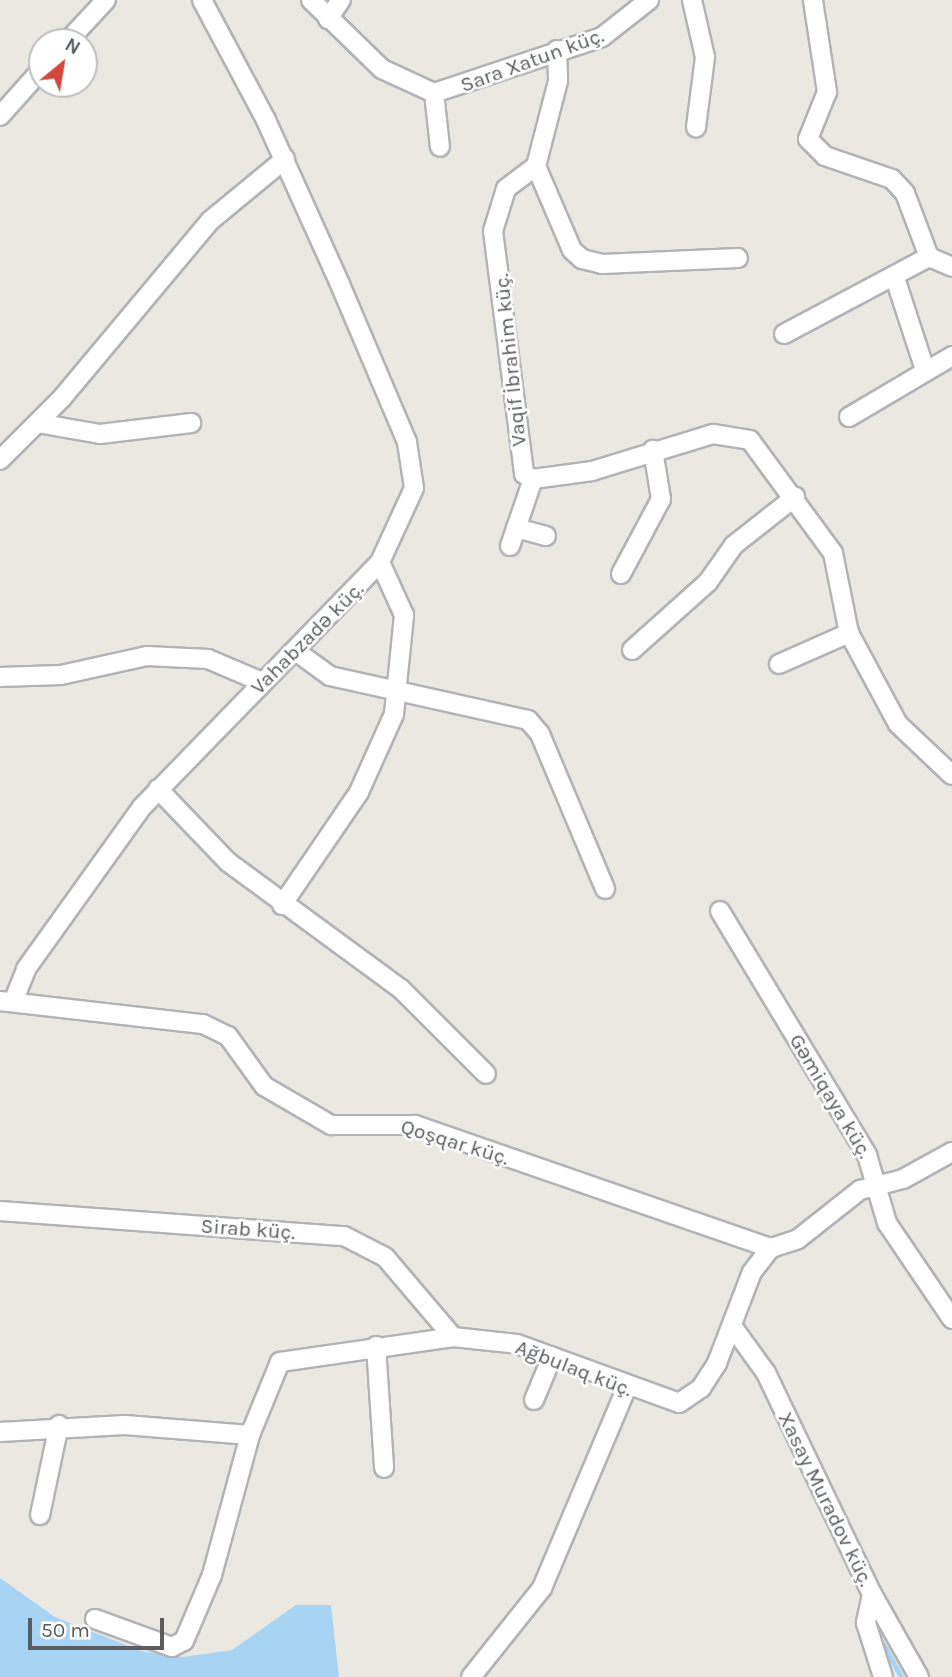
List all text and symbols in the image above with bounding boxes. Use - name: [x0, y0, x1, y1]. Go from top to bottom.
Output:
- street label: Sara Xatun küç.: [457, 22, 607, 98]
- north arrow: [28, 28, 98, 98]
- text: N: [61, 34, 84, 59]
- street label: Vaqif İbrahim küç.: [488, 272, 532, 448]
- street label: Vahabzadə küç.: [245, 576, 369, 700]
- street label: Gəmiqaya küç.: [784, 1029, 878, 1163]
- street label: Qoşqar küç.: [398, 1114, 512, 1170]
- street label: Sirab küç.: [200, 1213, 296, 1245]
- street label: Ağbulaq küç.: [512, 1334, 636, 1402]
- street label: Xasay Muradov küç.: [773, 1408, 879, 1590]
- scale bar: [32, 1604, 168, 1648]
- text: 50 m: [41, 1618, 90, 1642]

